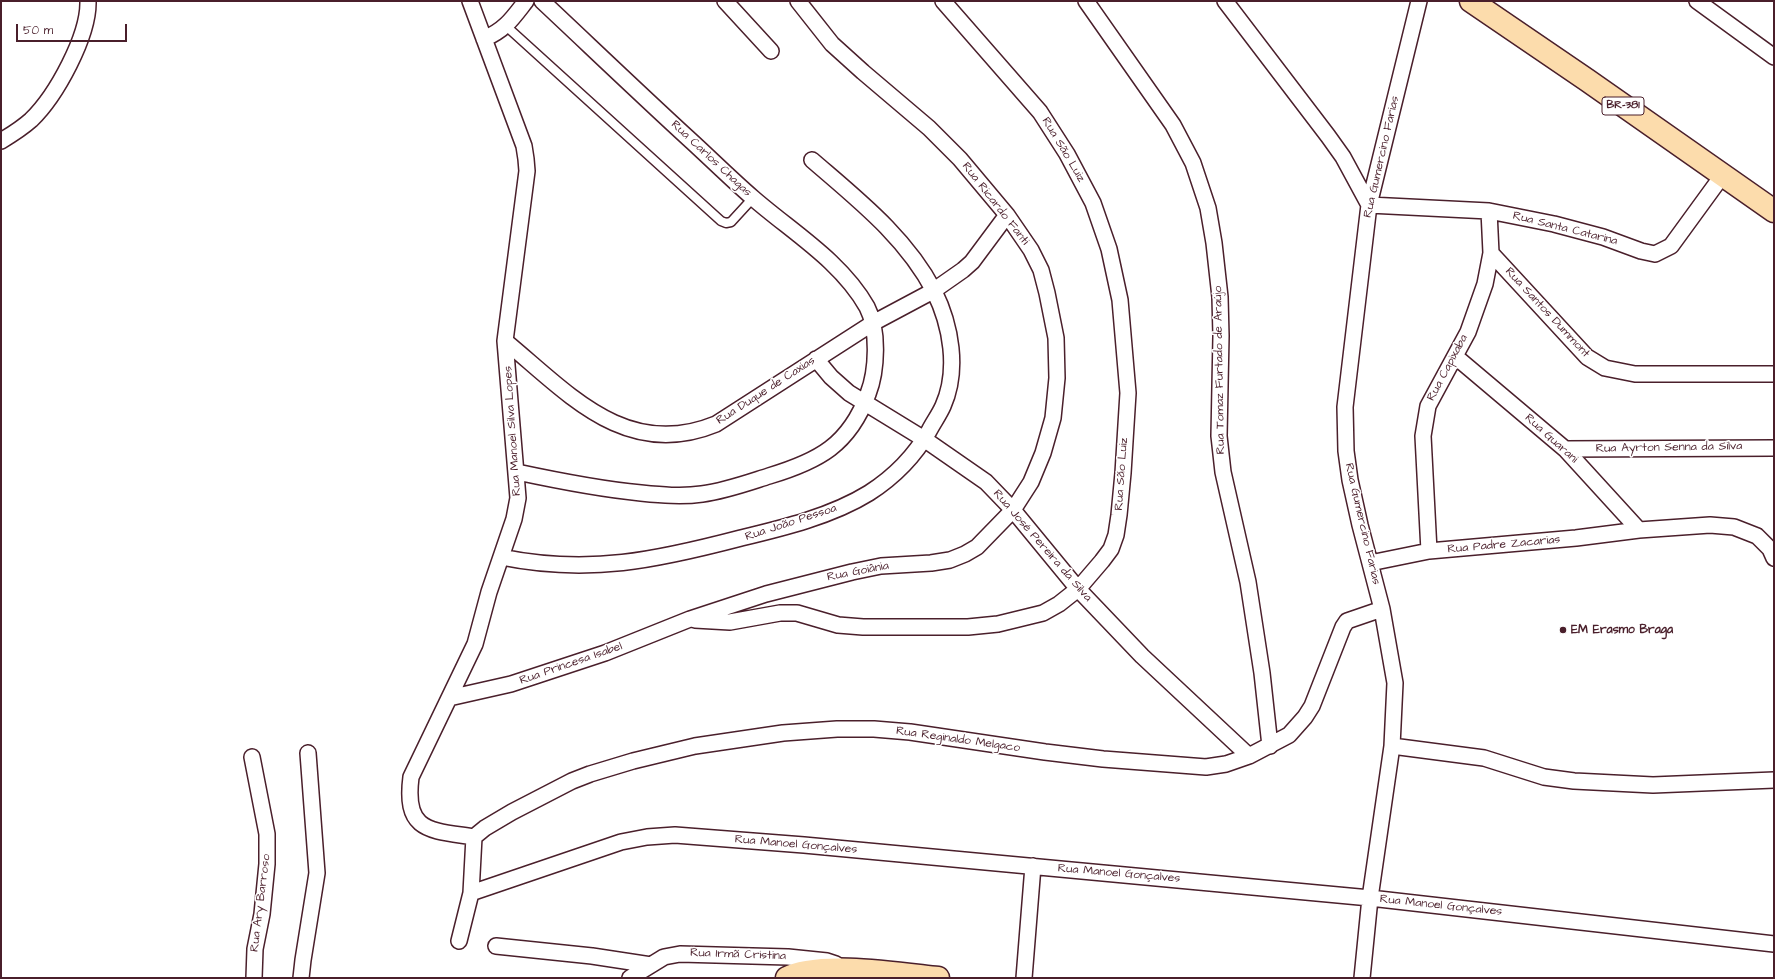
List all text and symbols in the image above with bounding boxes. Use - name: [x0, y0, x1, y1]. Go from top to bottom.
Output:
- scale bar: [18, 16, 129, 42]
- text: 50 m: [23, 22, 53, 39]
- street label: Rua Gumercino Farias: [1361, 95, 1403, 219]
- road number: BR-381: [1602, 97, 1644, 115]
- street label: Rua São Luiz: [1038, 115, 1088, 185]
- street label: Rua Carlos Chagas: [668, 118, 754, 200]
- street label: Rua Ricardo Fanti: [958, 160, 1032, 248]
- street label: Rua Santa Catarina: [1511, 209, 1619, 249]
- street label: Rua Santos Dummont: [1502, 265, 1592, 361]
- street label: Rua Tomaz Furtado de Araújo: [1211, 286, 1229, 454]
- street label: Rua Capixaba: [1424, 332, 1472, 404]
- street label: Rua Duque de Caxias: [714, 354, 818, 428]
- street label: Rua Manoel Silva Lopes: [501, 365, 525, 497]
- street label: Rua Guarani: [1521, 411, 1581, 467]
- street label: Rua São Luiz: [1112, 437, 1132, 511]
- street label: Rua Ayrton Senna da Silva: [1595, 440, 1743, 456]
- street label: Rua Gumercino Farias: [1341, 462, 1383, 586]
- street label: Rua José Pereira da Silva: [990, 487, 1094, 605]
- street label: Rua João Pessoa: [743, 501, 839, 545]
- street label: Rua Padre Zacarias: [1447, 533, 1561, 557]
- street label: Rua Goiânia: [826, 559, 890, 585]
- place label: EM Erasmo Braga: [1571, 623, 1673, 637]
- marker: EM Erasmo Braga: [1558, 625, 1568, 635]
- street label: Rua Princesa Isabel: [518, 640, 624, 688]
- street label: Rua Reginaldo Melgaco: [895, 724, 1021, 756]
- street label: Rua Manoel Gonçalves: [734, 832, 858, 858]
- street label: Rua Ary Barroso: [248, 853, 274, 953]
- street label: Rua Manoel Gonçalves: [1057, 861, 1181, 887]
- street label: Rua Manoel Gonçalves: [1379, 892, 1503, 920]
- street label: Rua Irmã Cristina: [690, 946, 786, 964]

